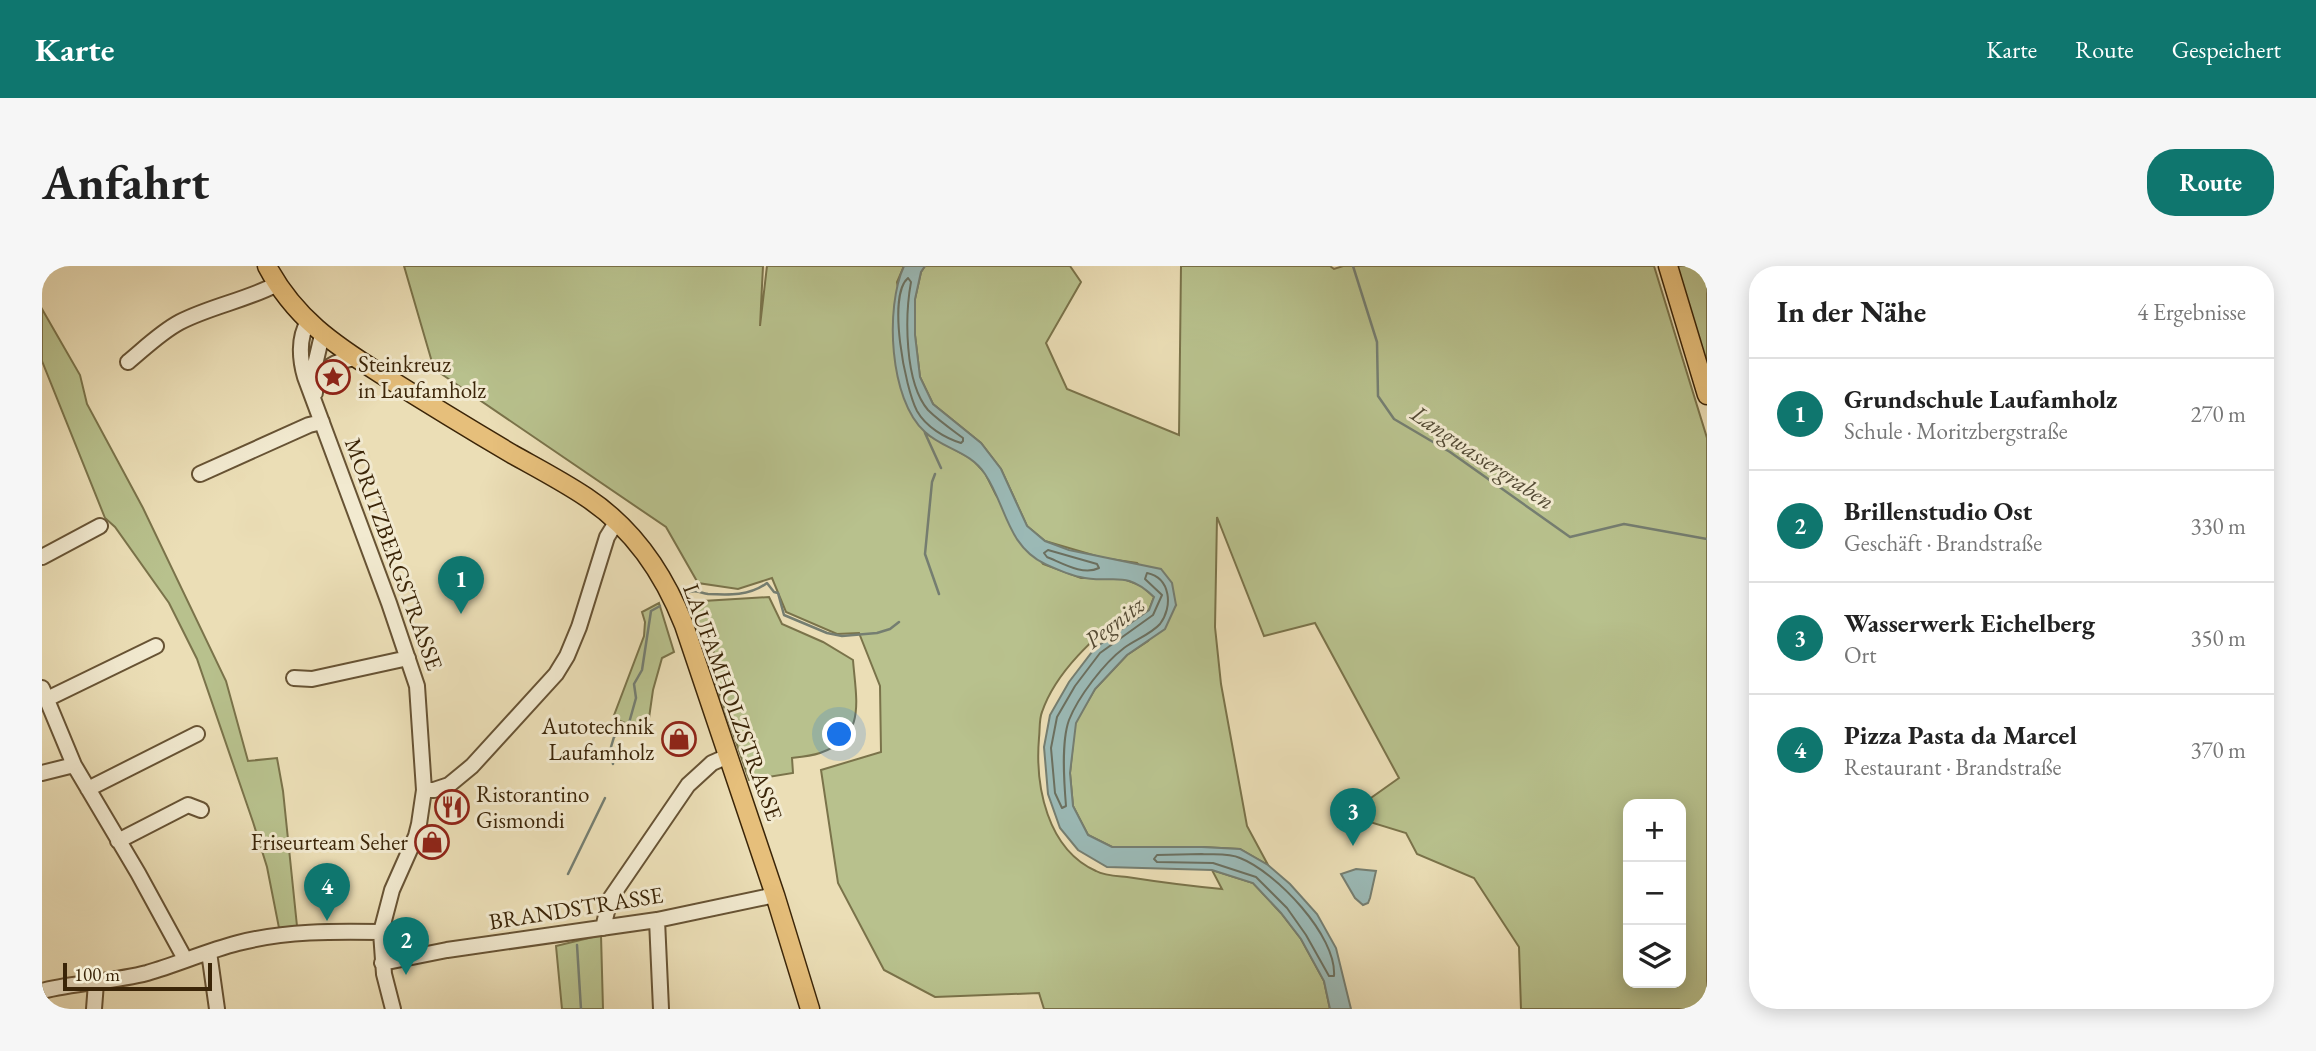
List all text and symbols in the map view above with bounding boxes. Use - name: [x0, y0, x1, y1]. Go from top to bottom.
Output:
- text: Karte: [35, 28, 114, 71]
- text: Karte: [1986, 34, 2037, 65]
- text: Route: [2075, 34, 2134, 65]
- text: Gespeichert: [2172, 34, 2281, 65]
- button: Route: [2147, 149, 2274, 216]
- text: Anfahrt: [42, 150, 209, 214]
- text: In der Nähe: [1777, 292, 1926, 331]
- text: 4 Ergebnisse: [2137, 297, 2246, 327]
- place label: Steinkreuz in Laufamholz: [358, 349, 486, 405]
- place icon: Steinkreuz in Laufamholz: [314, 358, 352, 396]
- text: Grundschule Laufamholz: [1844, 382, 2117, 416]
- water label: Langwassergraben: [1405, 397, 1561, 516]
- text: 1: [1794, 399, 1806, 429]
- text: 270 m: [2190, 399, 2246, 429]
- text: Schule · Moritzbergstraße: [1844, 416, 2068, 446]
- street label: MORITZBERGSTRASSE: [338, 434, 450, 674]
- text: Brillenstudio Ost: [1844, 494, 2032, 528]
- text: 2: [1794, 511, 1806, 541]
- text: 330 m: [2190, 511, 2246, 541]
- text: Geschäft · Brandstraße: [1844, 528, 2042, 558]
- pin: 1: [438, 556, 484, 614]
- street label: LAUFAMHOLZSTRASSE: [676, 579, 790, 825]
- water label: Pegnitz: [1078, 589, 1151, 655]
- text: Wasserwerk Eichelberg: [1844, 606, 2095, 640]
- text: 3: [1794, 623, 1806, 653]
- text: 350 m: [2190, 623, 2246, 653]
- text: Ort: [1844, 640, 1876, 670]
- place label: Autotechnik Laufamholz: [541, 711, 655, 767]
- your location: [822, 717, 856, 751]
- text: Pizza Pasta da Marcel: [1844, 718, 2077, 752]
- shop icon: Autotechnik Laufamholz: [660, 720, 698, 758]
- text: 4: [1794, 735, 1806, 765]
- text: 370 m: [2190, 735, 2246, 765]
- text: Restaurant · Brandstraße: [1844, 752, 2062, 782]
- place label: Ristorantino Gismondi: [476, 779, 589, 835]
- restaurant icon: Ristorantino Gismondi: [433, 788, 471, 826]
- pin: 3: [1330, 788, 1376, 846]
- map controls: [1623, 799, 1686, 988]
- button: +: [1623, 799, 1686, 862]
- shop icon: Friseurteam Seher: [413, 823, 451, 861]
- place label: Friseurteam Seher: [251, 827, 408, 857]
- button: −: [1623, 862, 1686, 925]
- pin: 4: [304, 863, 350, 921]
- street label: BRANDSTRASSE: [487, 879, 665, 937]
- pin: 2: [383, 917, 429, 975]
- button: layers: [1623, 925, 1686, 988]
- scale bar: [63, 960, 212, 992]
- text: 100 m: [74, 962, 120, 987]

